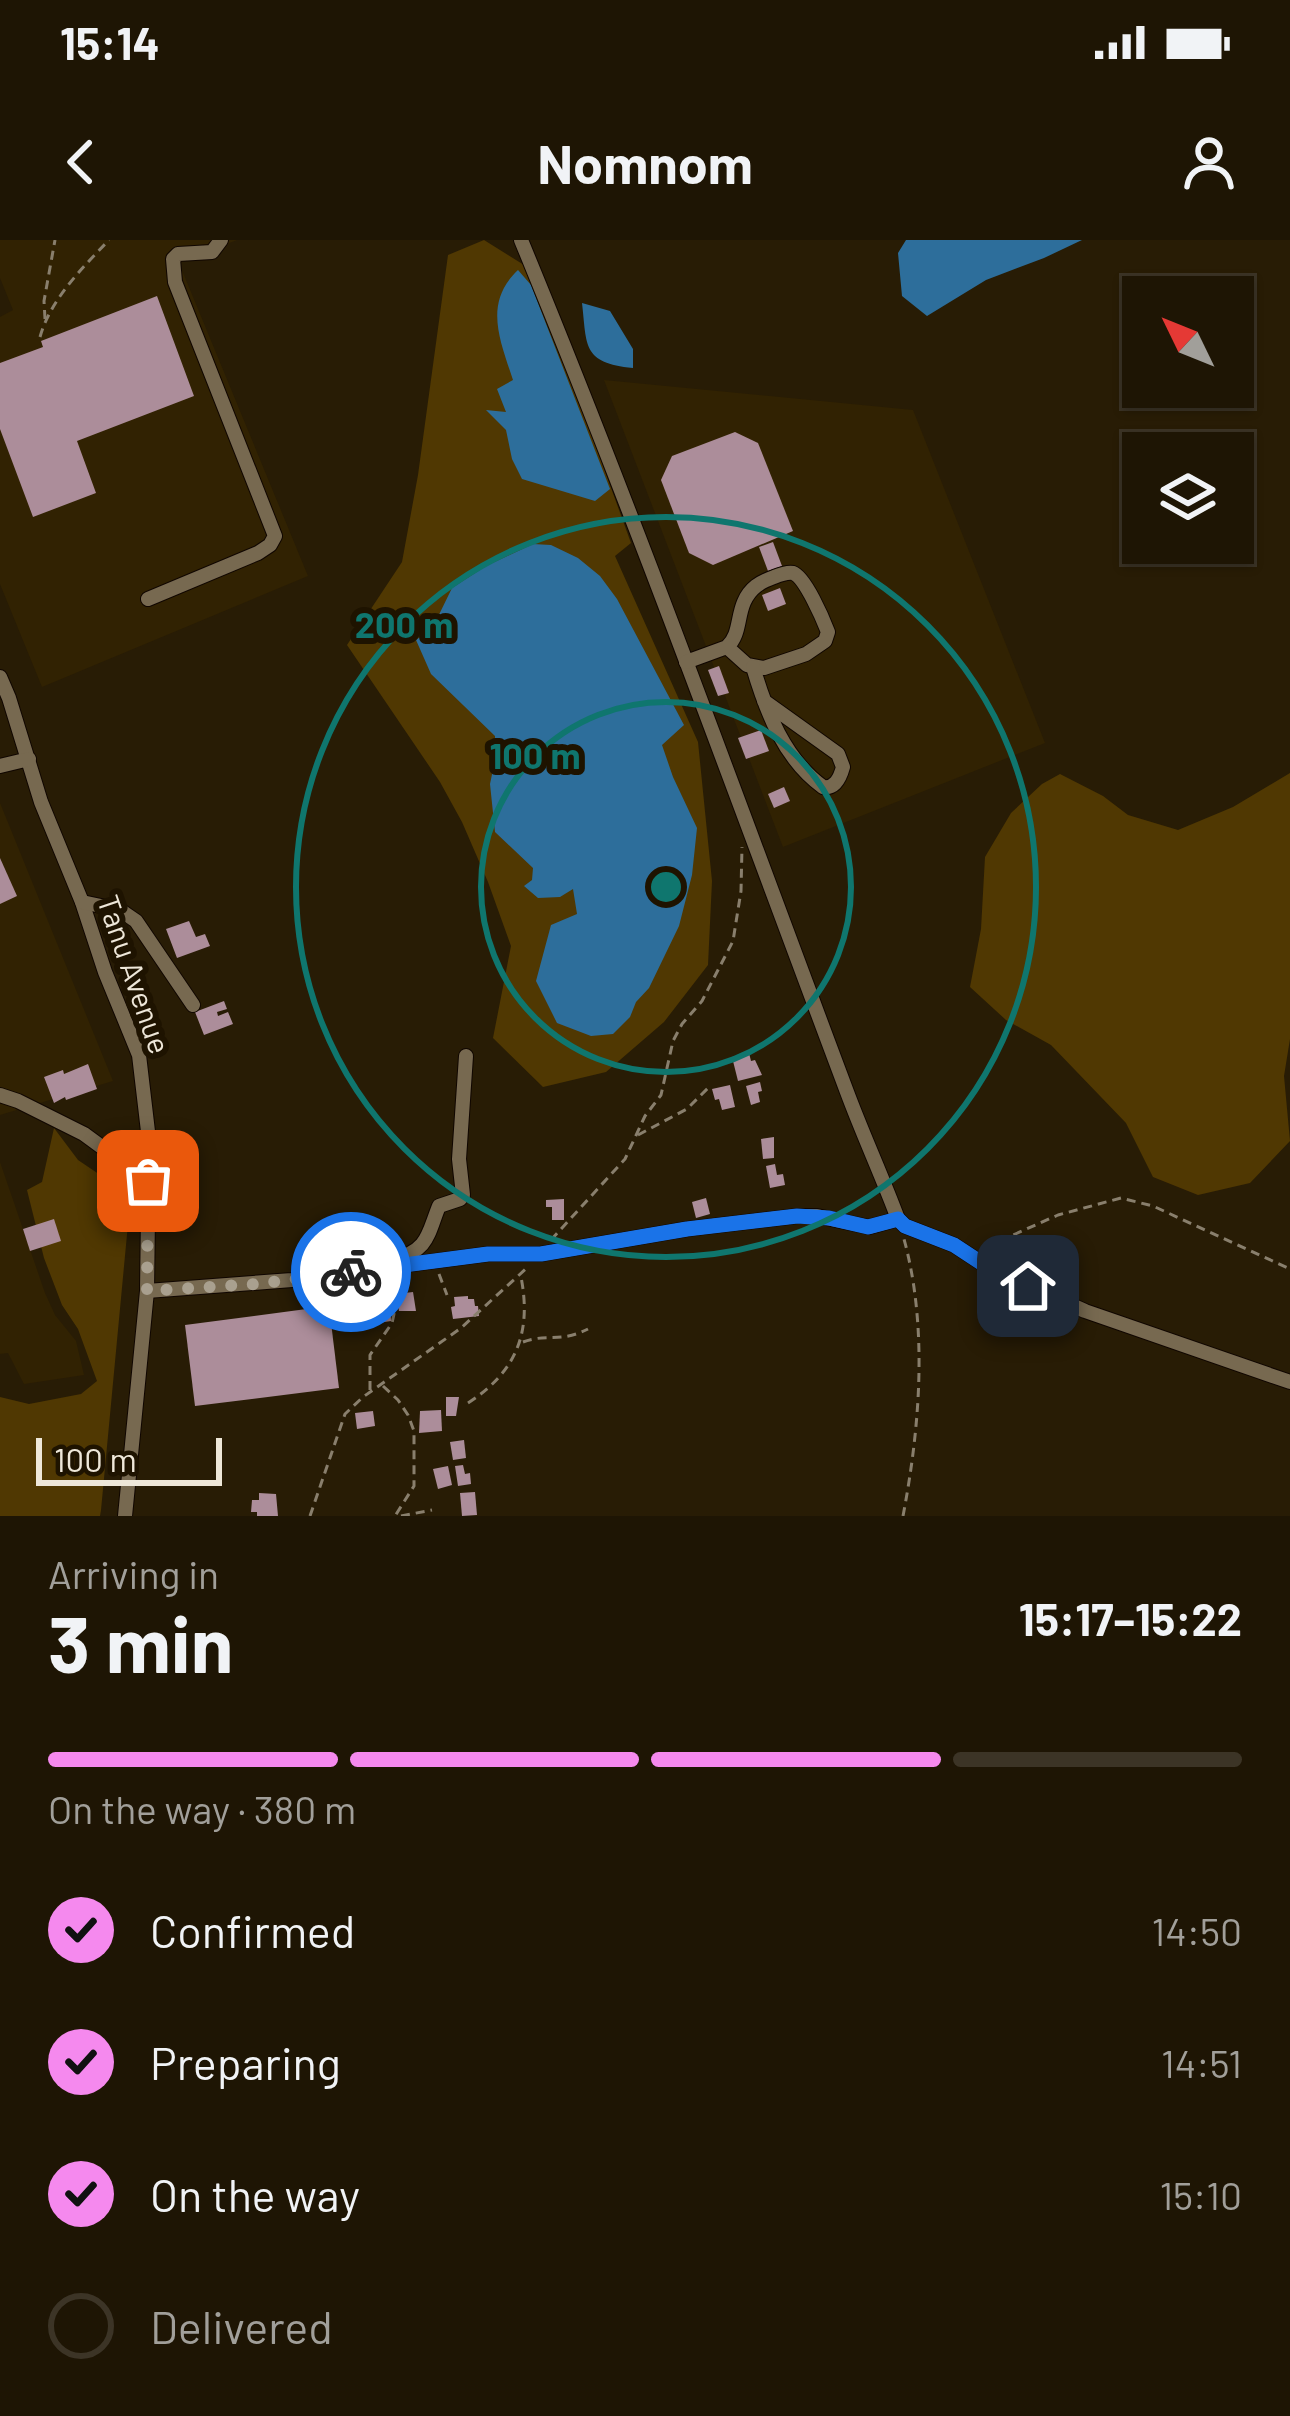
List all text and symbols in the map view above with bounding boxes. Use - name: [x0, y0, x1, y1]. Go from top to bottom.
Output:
- text: 15:14: [60, 15, 160, 69]
- icon: back: [48, 129, 114, 195]
- icon: person: [1176, 129, 1242, 195]
- text: Nomnom: [537, 130, 753, 195]
- north arrow: [1122, 276, 1254, 408]
- map controls: [1122, 276, 1254, 564]
- button: layers: [1122, 432, 1254, 564]
- text: 200 m: [355, 602, 453, 645]
- text: 100 m: [489, 733, 581, 776]
- centre of rings: [645, 866, 687, 908]
- street label: Tanu Avenue: [91, 890, 179, 1058]
- pin: [97, 1130, 199, 1232]
- icon: bag: [115, 1148, 181, 1214]
- courier: [291, 1212, 411, 1332]
- pin: [977, 1235, 1079, 1337]
- icon: bike: [318, 1239, 384, 1305]
- icon: home: [995, 1253, 1061, 1319]
- scale bar: [36, 1432, 222, 1485]
- text: 100 m: [54, 1439, 137, 1479]
- text: Arriving in: [48, 1550, 219, 1597]
- text: 15:17–15:22: [1019, 1591, 1242, 1645]
- text: 3 min: [48, 1595, 233, 1689]
- text: On the way · 380 m: [48, 1785, 356, 1832]
- icon: check: [48, 1897, 114, 1963]
- text: Confirmed: [150, 1903, 355, 1957]
- text: 14:50: [1152, 1907, 1242, 1954]
- icon: check: [48, 2029, 114, 2095]
- text: Preparing: [150, 2035, 341, 2089]
- text: 14:51: [1161, 2039, 1242, 2086]
- icon: check: [48, 2161, 114, 2227]
- text: On the way: [150, 2167, 360, 2221]
- text: 15:10: [1159, 2171, 1242, 2218]
- text: Delivered: [150, 2299, 333, 2353]

